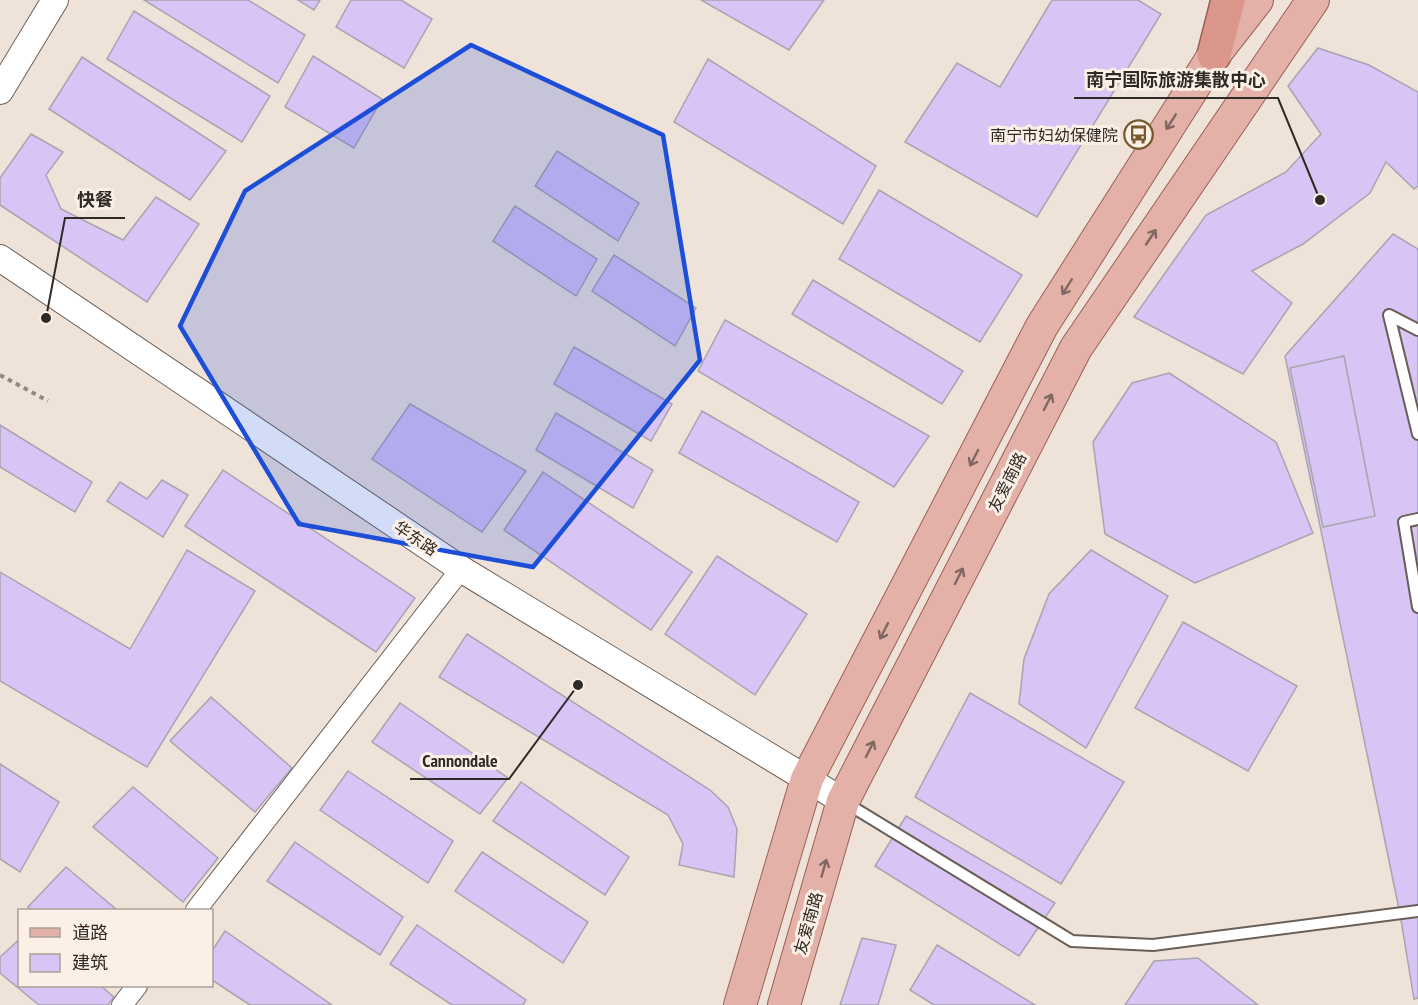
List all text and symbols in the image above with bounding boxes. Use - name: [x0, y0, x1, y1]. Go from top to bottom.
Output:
- callout: 南宁国际旅游集散中心: [1074, 62, 1278, 98]
- text: 南宁国际旅游集散中心: [1086, 68, 1266, 91]
- one-way arrow: [1165, 113, 1177, 130]
- bus stop icon: 南宁市妇幼保健院: [1123, 119, 1155, 151]
- place label: 南宁市妇幼保健院: [990, 125, 1118, 145]
- callout: 快餐: [65, 182, 125, 218]
- text: 快餐: [77, 188, 113, 211]
- one-way arrow: [1145, 229, 1158, 246]
- one-way arrow: [1060, 278, 1073, 295]
- one-way arrow: [1043, 394, 1054, 412]
- one-way arrow: [967, 448, 979, 466]
- street label: 友爱南路: [984, 449, 1030, 515]
- street label: 华东路: [391, 516, 441, 560]
- one-way arrow: [953, 568, 965, 585]
- one-way arrow: [877, 621, 889, 639]
- one-way arrow: [865, 741, 876, 759]
- callout: Cannondale: [410, 743, 509, 779]
- text: Cannondale: [422, 749, 498, 772]
- one-way arrow: [819, 859, 830, 878]
- street label: 友爱南路: [790, 889, 826, 957]
- legend: [18, 909, 213, 987]
- text: 道路: [72, 921, 108, 944]
- text: 建筑: [72, 951, 108, 974]

